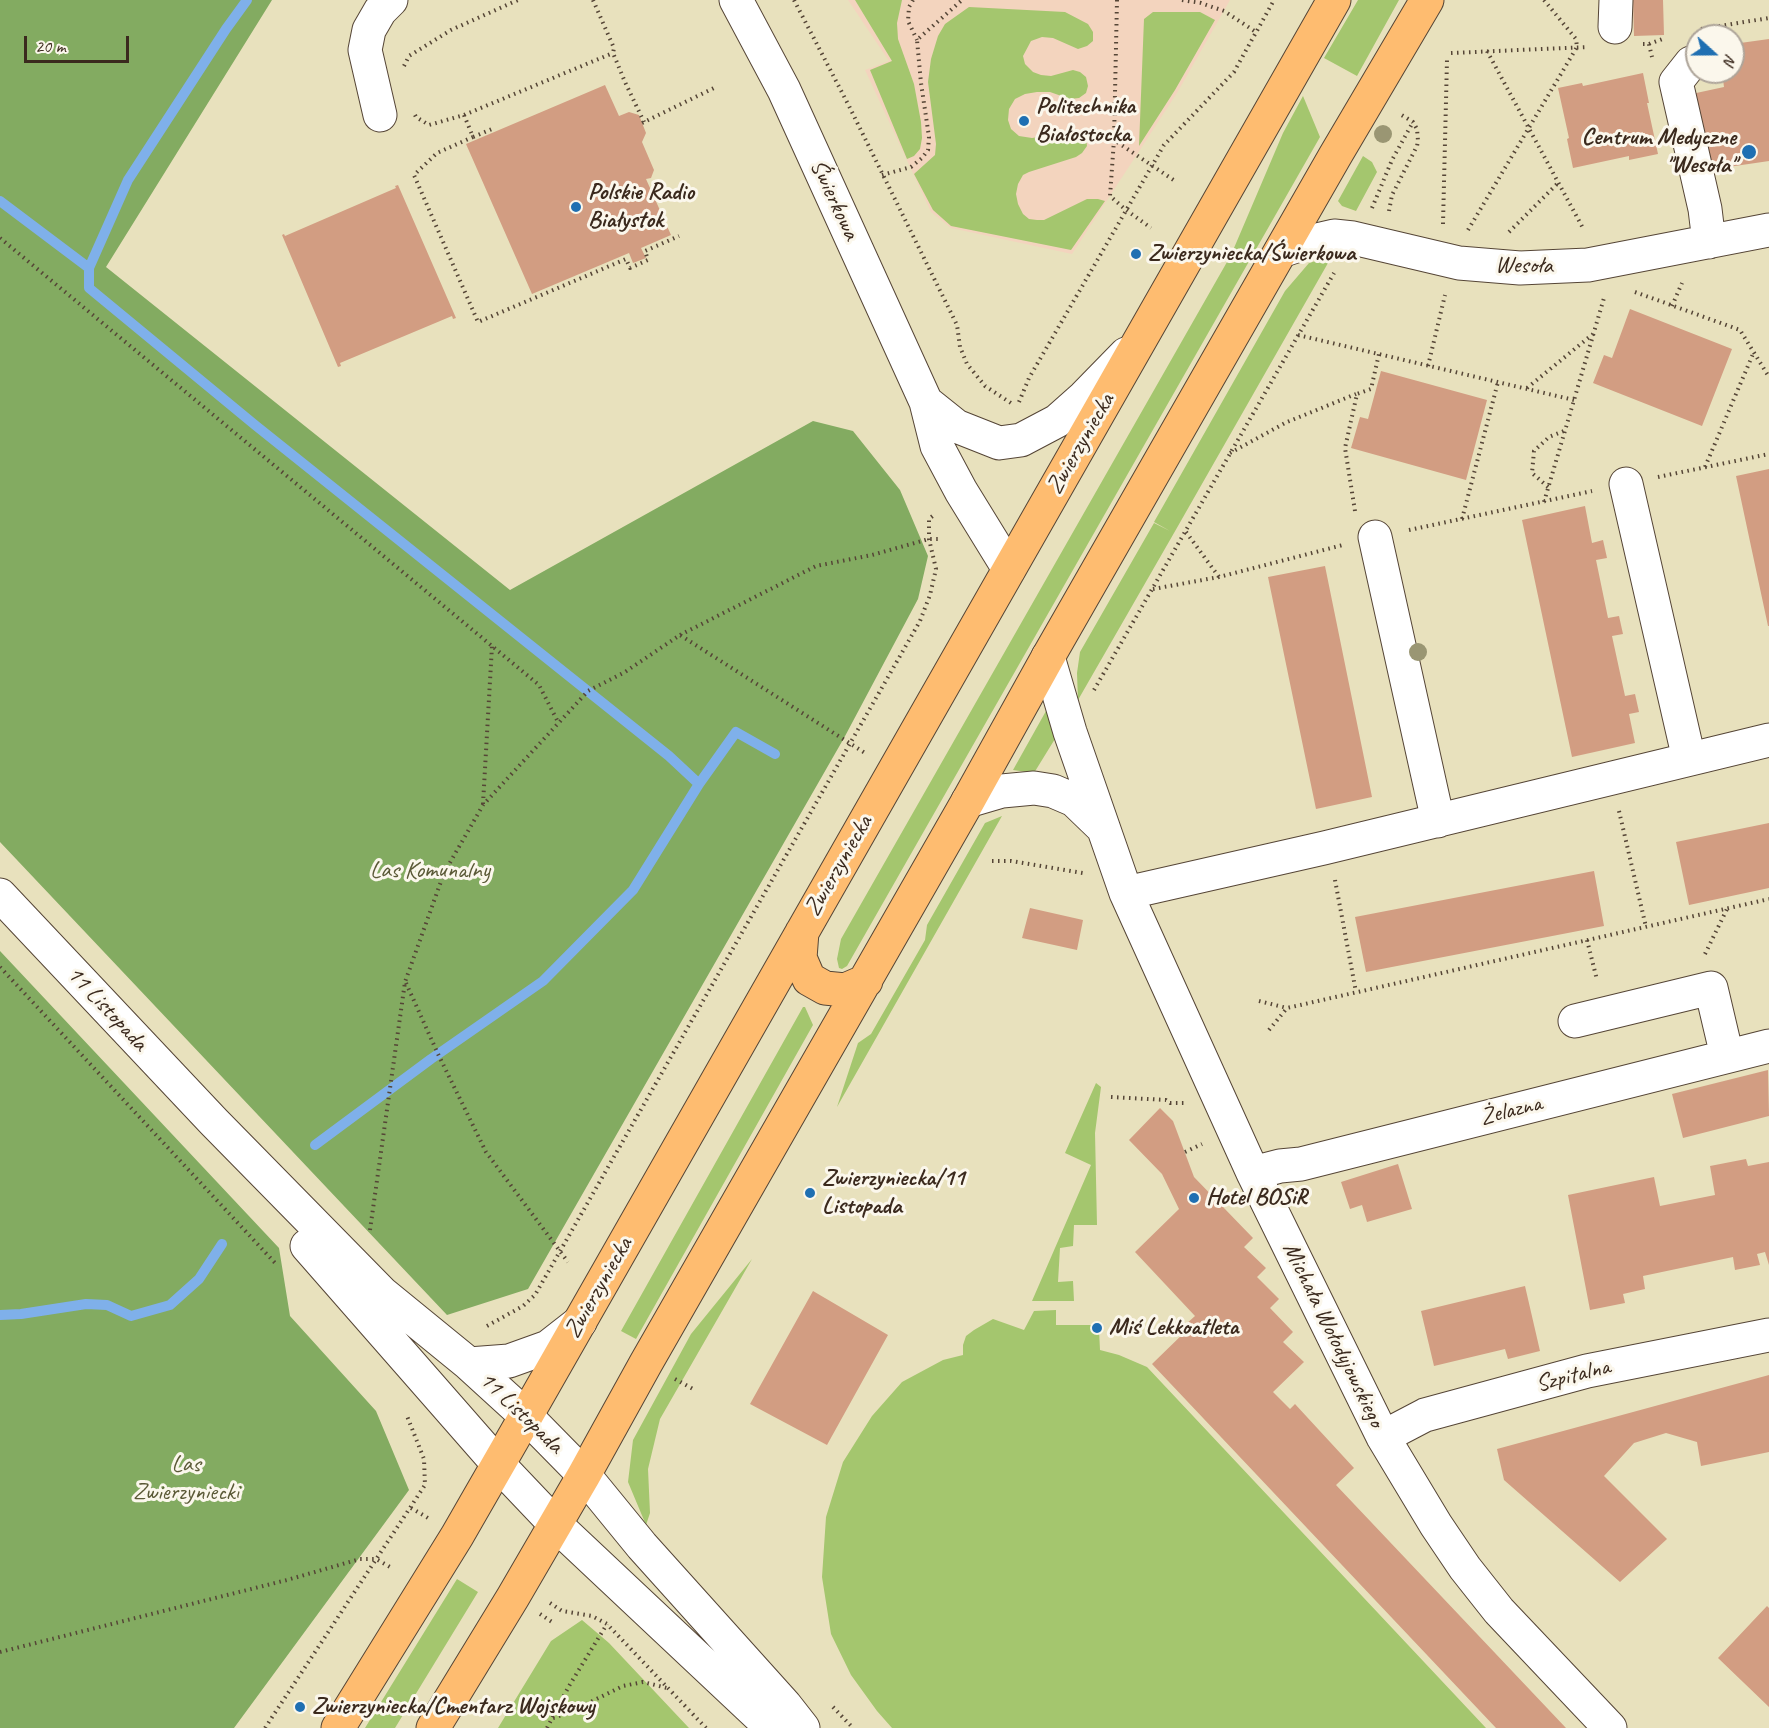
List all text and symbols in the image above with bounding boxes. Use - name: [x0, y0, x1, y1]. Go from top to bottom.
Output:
- scale bar: [27, 24, 132, 62]
- north arrow: [1685, 24, 1745, 84]
- text: 20 m: [35, 35, 66, 57]
- text: N: [1719, 52, 1741, 68]
- place label: Politechnika Białostocka: [1036, 93, 1135, 149]
- marker: Politechnika Białostocka: [1017, 114, 1031, 128]
- place label: Centrum Medyczne "Wesoła": [1581, 124, 1736, 180]
- marker: Centrum Medyczne "Wesoła": [1740, 143, 1758, 161]
- street label: Świerkowa: [803, 155, 865, 245]
- place label: Polskie Radio Białystok: [588, 179, 694, 235]
- marker: Polskie Radio Białystok: [569, 200, 583, 214]
- place label: Zwierzyniecka/Świerkowa: [1148, 240, 1355, 268]
- marker: Zwierzyniecka/Świerkowa: [1129, 247, 1143, 261]
- street label: Wesoła: [1495, 251, 1553, 281]
- street label: Zwierzyniecka: [1041, 389, 1121, 499]
- street label: Zwierzyniecka: [799, 811, 879, 921]
- park label: Las Komunalny: [370, 857, 490, 885]
- street label: 11 Listopada: [60, 960, 154, 1058]
- street label: Żelazna: [1477, 1089, 1545, 1133]
- place label: Zwierzyniecka/11 Listopada: [822, 1165, 965, 1221]
- place label: Hotel BOSiR: [1206, 1184, 1307, 1212]
- marker: Zwierzyniecka/11 Listopada: [803, 1186, 817, 1200]
- marker: Hotel BOSiR: [1187, 1191, 1201, 1205]
- street label: Zwierzyniecka: [559, 1233, 639, 1343]
- street label: Michała Wołodyjowskiego: [1276, 1238, 1390, 1432]
- place label: Miś Lekkoatleta: [1109, 1314, 1238, 1342]
- marker: Miś Lekkoatleta: [1090, 1321, 1104, 1335]
- street label: Szpitalna: [1533, 1353, 1613, 1399]
- street label: 11 Listopada: [473, 1366, 569, 1460]
- park label: Las Zwierzyniecki: [133, 1451, 239, 1507]
- place label: Zwierzyniecka/Cmentarz Wojskowy: [312, 1693, 595, 1721]
- marker: Zwierzyniecka/Cmentarz Wojskowy: [293, 1700, 307, 1714]

